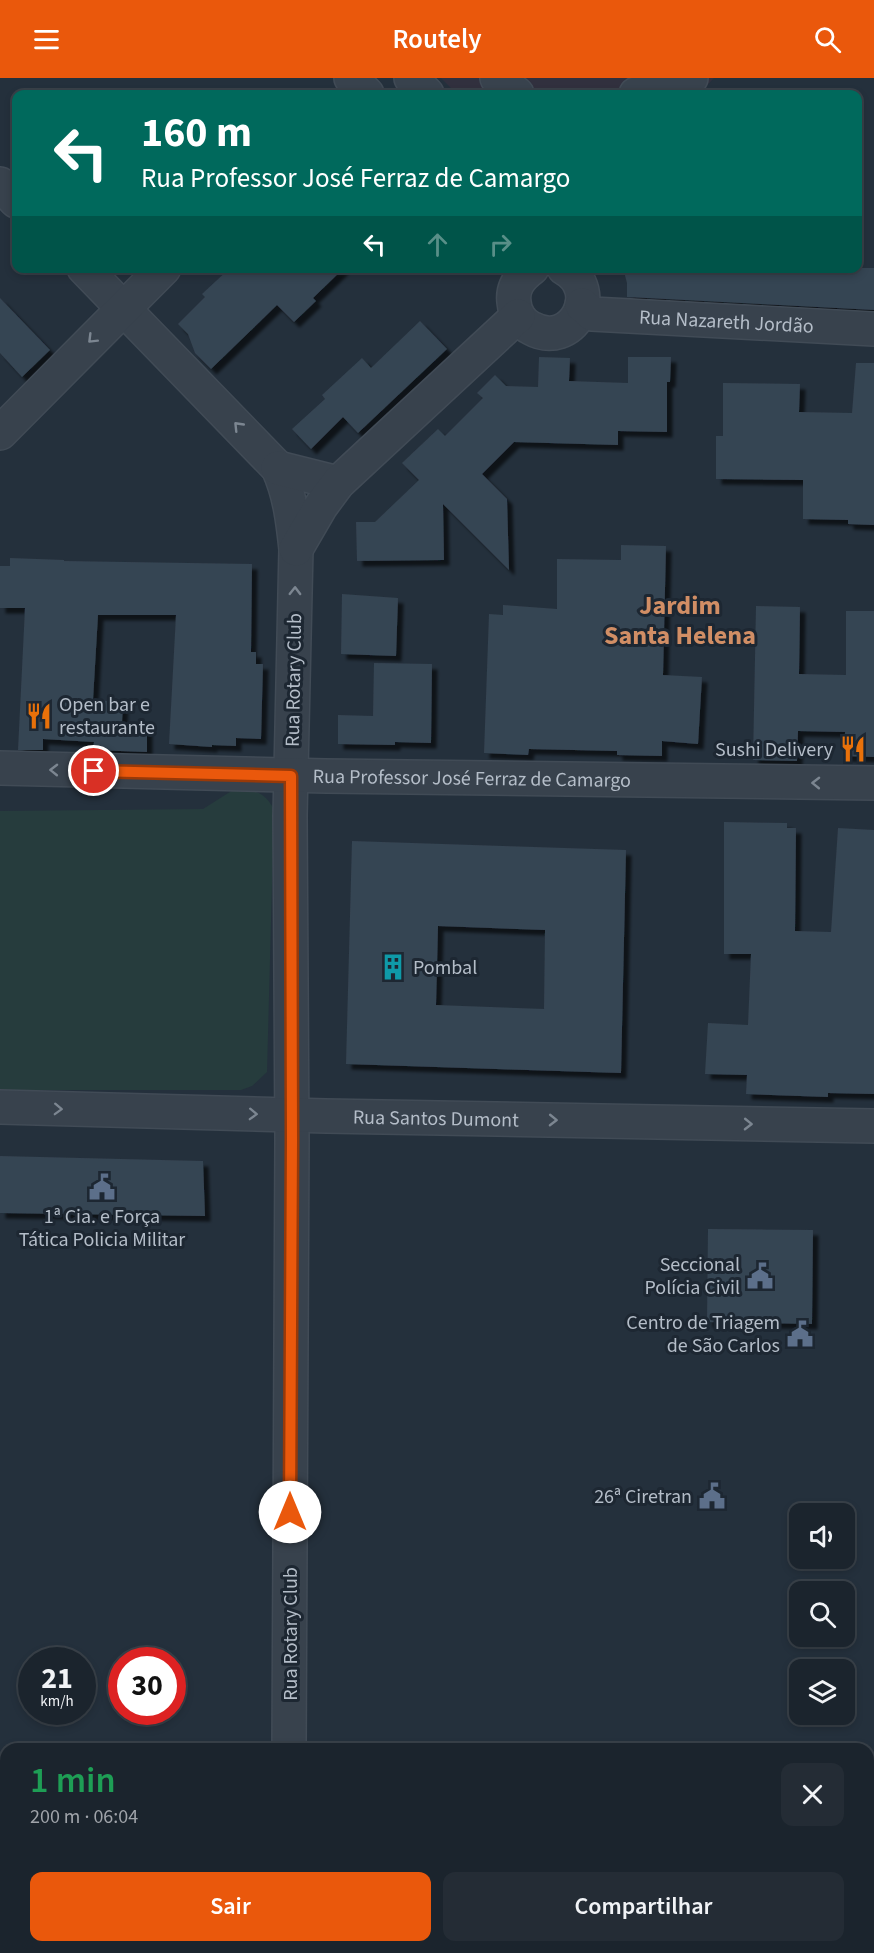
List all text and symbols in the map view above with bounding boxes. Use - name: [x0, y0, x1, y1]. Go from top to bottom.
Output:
- text: Routely: [392, 20, 482, 59]
- icon: menu: [30, 23, 63, 56]
- icon: search: [811, 23, 844, 56]
- text: 160 m: [141, 103, 252, 163]
- icon: left: [42, 114, 120, 192]
- text: Rua Professor José Ferraz de Camargo: [141, 159, 570, 198]
- icon: left: [358, 228, 391, 261]
- icon: ahead: [421, 228, 454, 261]
- icon: right: [484, 228, 517, 261]
- street label: Rua Nazareth Jordão: [638, 304, 814, 341]
- one-way arrow: [89, 332, 100, 343]
- one-way arrow: [234, 423, 245, 434]
- one-way arrow: [289, 586, 301, 595]
- district label: Jardim Santa Helena: [604, 587, 756, 654]
- street label: Rua Rotary Club: [279, 613, 309, 747]
- place label: Open bar e restaurante: [59, 691, 155, 742]
- restaurant icon: Open bar e restaurante: [24, 701, 54, 731]
- restaurant icon: Sushi Delivery: [838, 734, 868, 764]
- place label: Sushi Delivery: [715, 736, 834, 764]
- pin: [68, 745, 119, 796]
- icon: arrive: [77, 754, 110, 787]
- one-way arrow: [49, 763, 58, 776]
- street label: Rua Professor José Ferraz de Camargo: [312, 763, 631, 795]
- one-way arrow: [811, 776, 820, 789]
- building icon: Pombal: [378, 952, 408, 982]
- place label: Pombal: [413, 954, 477, 982]
- one-way arrow: [54, 1102, 63, 1115]
- street label: Rua Santos Dumont: [353, 1103, 519, 1135]
- one-way arrow: [249, 1108, 258, 1120]
- one-way arrow: [549, 1114, 558, 1127]
- one-way arrow: [744, 1118, 753, 1130]
- public building icon: 1ª Cia. e Força Tática Policia Militar: [87, 1172, 117, 1202]
- place label: 1ª Cia. e Força Tática Policia Militar: [19, 1203, 185, 1254]
- place label: Seccional Polícia Civil: [644, 1251, 740, 1302]
- public building icon: Seccional Polícia Civil: [745, 1261, 775, 1291]
- place label: Centro de Triagem de São Carlos: [626, 1309, 780, 1360]
- public building icon: Centro de Triagem de São Carlos: [785, 1319, 815, 1349]
- position arrow: [258, 1480, 322, 1544]
- public building icon: 26ª Ciretran: [697, 1481, 727, 1511]
- place label: 26ª Ciretran: [594, 1483, 692, 1511]
- map controls: [789, 1503, 855, 1725]
- button: sound: [789, 1503, 855, 1569]
- street label: Rua Rotary Club: [277, 1567, 305, 1701]
- button: search: [789, 1581, 855, 1647]
- speed limit sign: 30: [108, 1647, 186, 1725]
- text: 21: [41, 1657, 73, 1700]
- button: layers: [789, 1659, 855, 1725]
- text: km/h: [40, 1691, 74, 1712]
- text: 1 min: [30, 1755, 116, 1806]
- button: close: [781, 1763, 844, 1826]
- text: 200 m · 06:04: [30, 1803, 138, 1831]
- button: Sair: [30, 1872, 431, 1941]
- button: Compartilhar: [443, 1872, 844, 1941]

